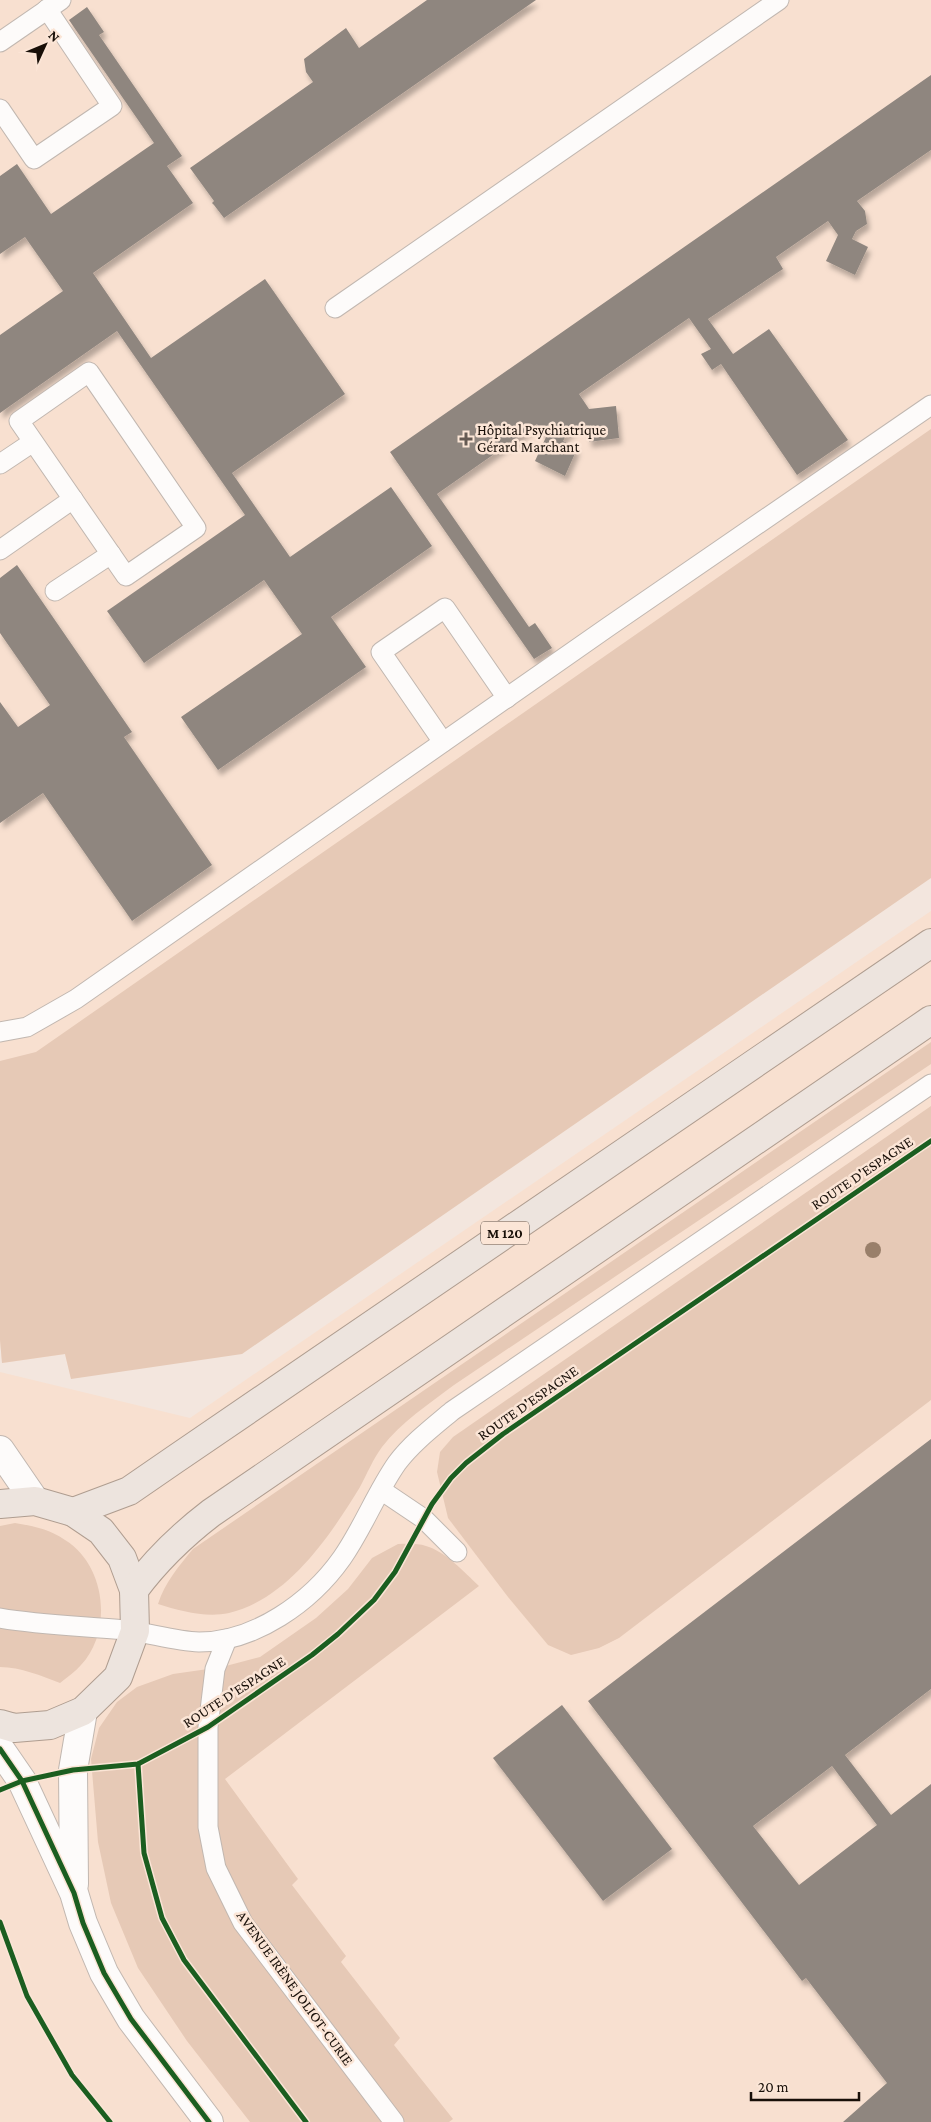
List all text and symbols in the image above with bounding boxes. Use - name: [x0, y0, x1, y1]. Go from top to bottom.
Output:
- north arrow: [20, 20, 70, 70]
- text: N: [45, 27, 64, 45]
- place label: Hôpital Psychiatrique Gérard Marchant: [477, 422, 607, 455]
- marker: Hôpital Psychiatrique Gérard Marchant: [459, 432, 473, 446]
- street label: ROUTE D'ESPAGNE: [808, 1133, 916, 1213]
- road number: M 120: [481, 1222, 529, 1244]
- street label: ROUTE D'ESPAGNE: [475, 1362, 581, 1444]
- street label: ROUTE D'ESPAGNE: [180, 1653, 288, 1731]
- street label: AVENUE IRÈNE JOLIOT-CURIE: [233, 1908, 356, 2069]
- scale bar: [751, 2070, 858, 2102]
- text: 20 m: [758, 2079, 789, 2095]

